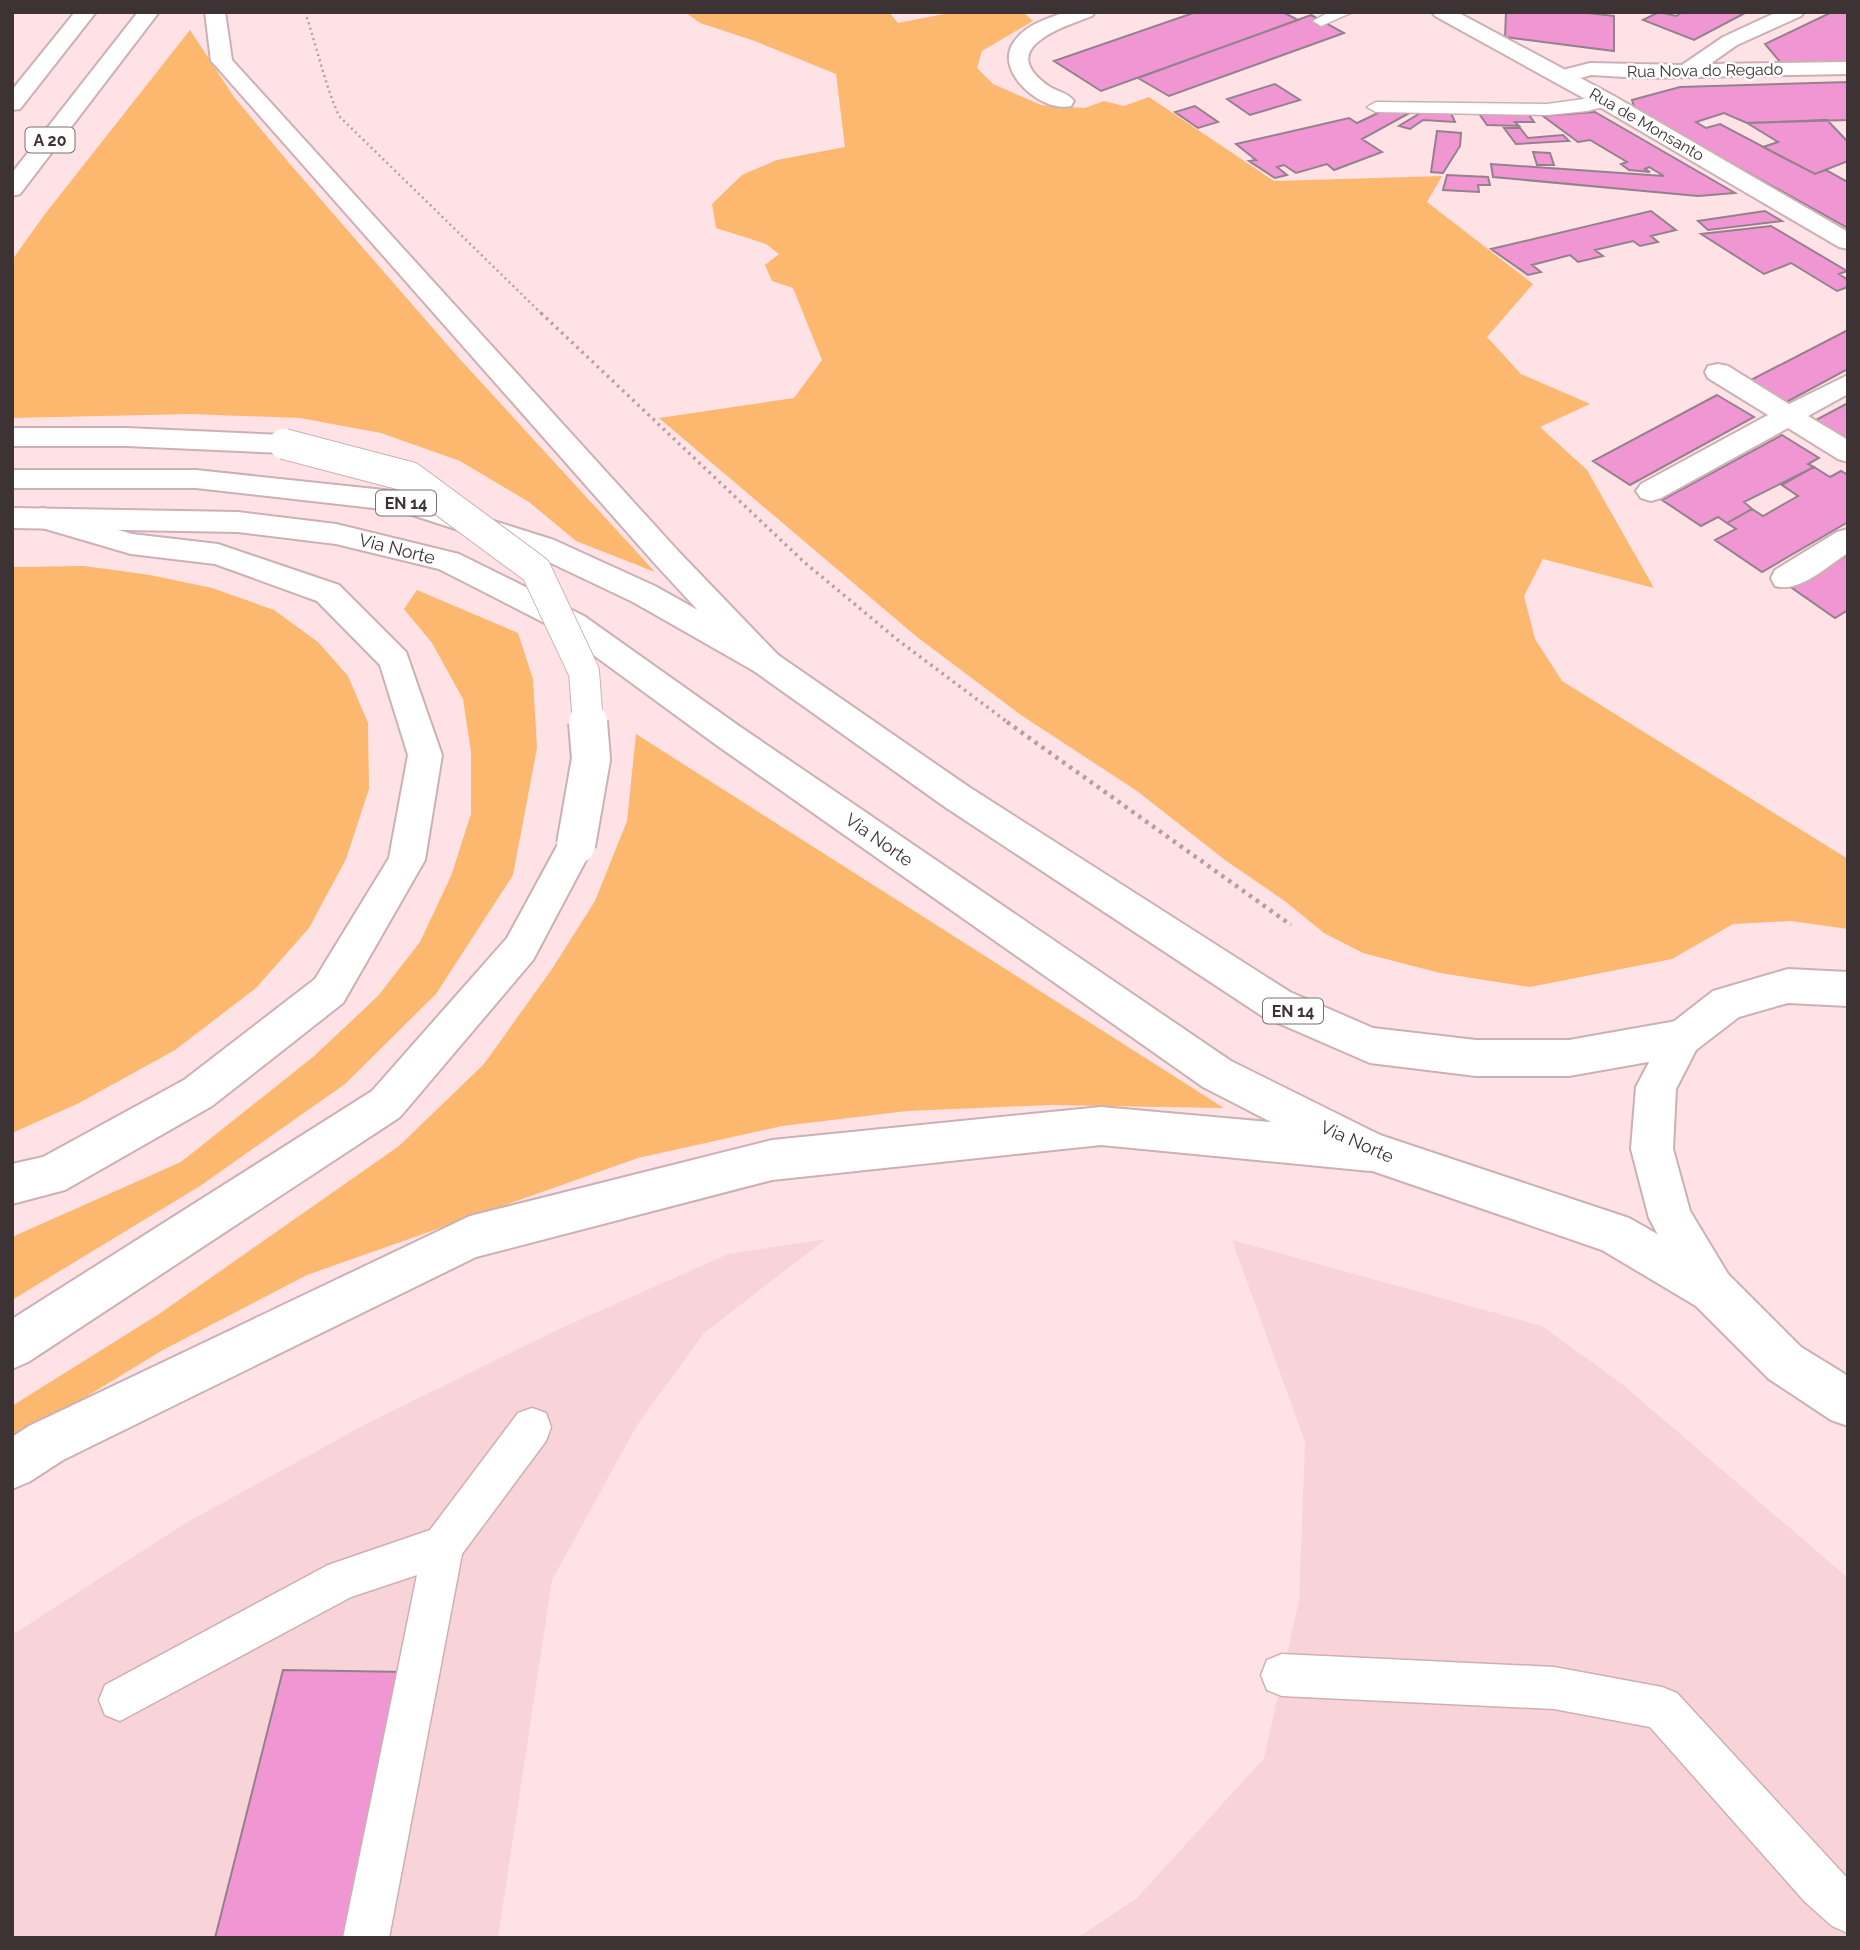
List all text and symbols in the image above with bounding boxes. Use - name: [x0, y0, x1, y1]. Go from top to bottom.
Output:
- street label: Rua Nova do Regado: [1627, 60, 1783, 81]
- street label: Rua de Monsanto: [1586, 84, 1707, 165]
- road number: A 20: [26, 128, 74, 152]
- road number: EN 14: [376, 490, 436, 516]
- street label: Via Norte: [357, 529, 438, 568]
- street label: Via Norte: [841, 809, 918, 871]
- road number: EN 14: [1263, 998, 1323, 1023]
- street label: Via Norte: [1317, 1116, 1397, 1167]

